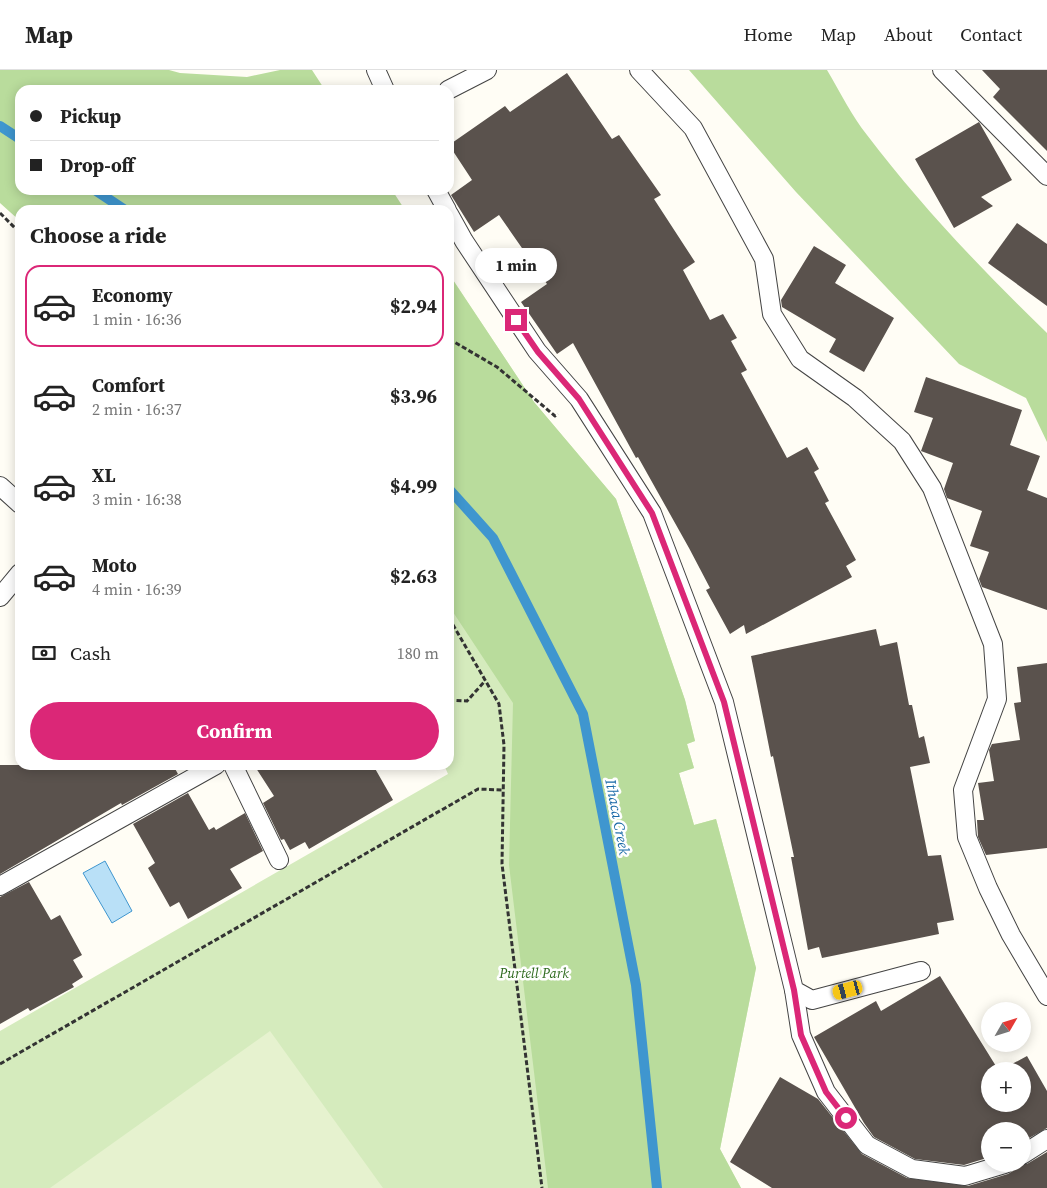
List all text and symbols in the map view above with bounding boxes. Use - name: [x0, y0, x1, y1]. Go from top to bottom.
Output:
- text: Map: [25, 18, 73, 51]
- text: Home: [744, 22, 793, 47]
- text: Map: [821, 22, 856, 47]
- text: About: [884, 22, 932, 47]
- text: Contact: [960, 22, 1022, 47]
- text: Pickup: [60, 103, 121, 129]
- text: Drop-off: [60, 152, 134, 178]
- text: Choose a ride: [30, 220, 167, 250]
- callout: 1 min: [475, 248, 557, 282]
- text: 1 min: [495, 254, 537, 276]
- text: Economy: [92, 282, 173, 308]
- icon: car: [32, 284, 77, 329]
- text: $2.94: [390, 293, 437, 319]
- text: 1 min · 16:36: [92, 308, 182, 330]
- route end: [505, 309, 527, 331]
- text: Comfort: [92, 372, 165, 398]
- icon: car: [32, 374, 77, 419]
- text: $3.96: [390, 383, 437, 409]
- text: 2 min · 16:37: [92, 398, 182, 420]
- text: XL: [92, 462, 115, 488]
- icon: car: [32, 464, 77, 509]
- text: $4.99: [390, 473, 437, 499]
- text: 3 min · 16:38: [92, 488, 182, 510]
- text: Moto: [92, 552, 137, 578]
- icon: car: [32, 554, 77, 599]
- text: $2.63: [390, 563, 437, 589]
- text: 4 min · 16:39: [92, 578, 182, 600]
- icon: cash: [30, 639, 58, 667]
- text: Cash: [70, 640, 111, 666]
- text: 180 m: [397, 642, 439, 664]
- button: Confirm: [30, 702, 439, 760]
- water label: Ithaca Creek: [600, 776, 636, 858]
- park label: Purtell Park: [498, 963, 569, 983]
- car: [831, 979, 864, 1001]
- north arrow: [981, 1002, 1031, 1052]
- map controls: [981, 1002, 1031, 1172]
- button: +: [981, 1062, 1031, 1112]
- route start: [835, 1107, 857, 1129]
- button: −: [981, 1122, 1031, 1172]

